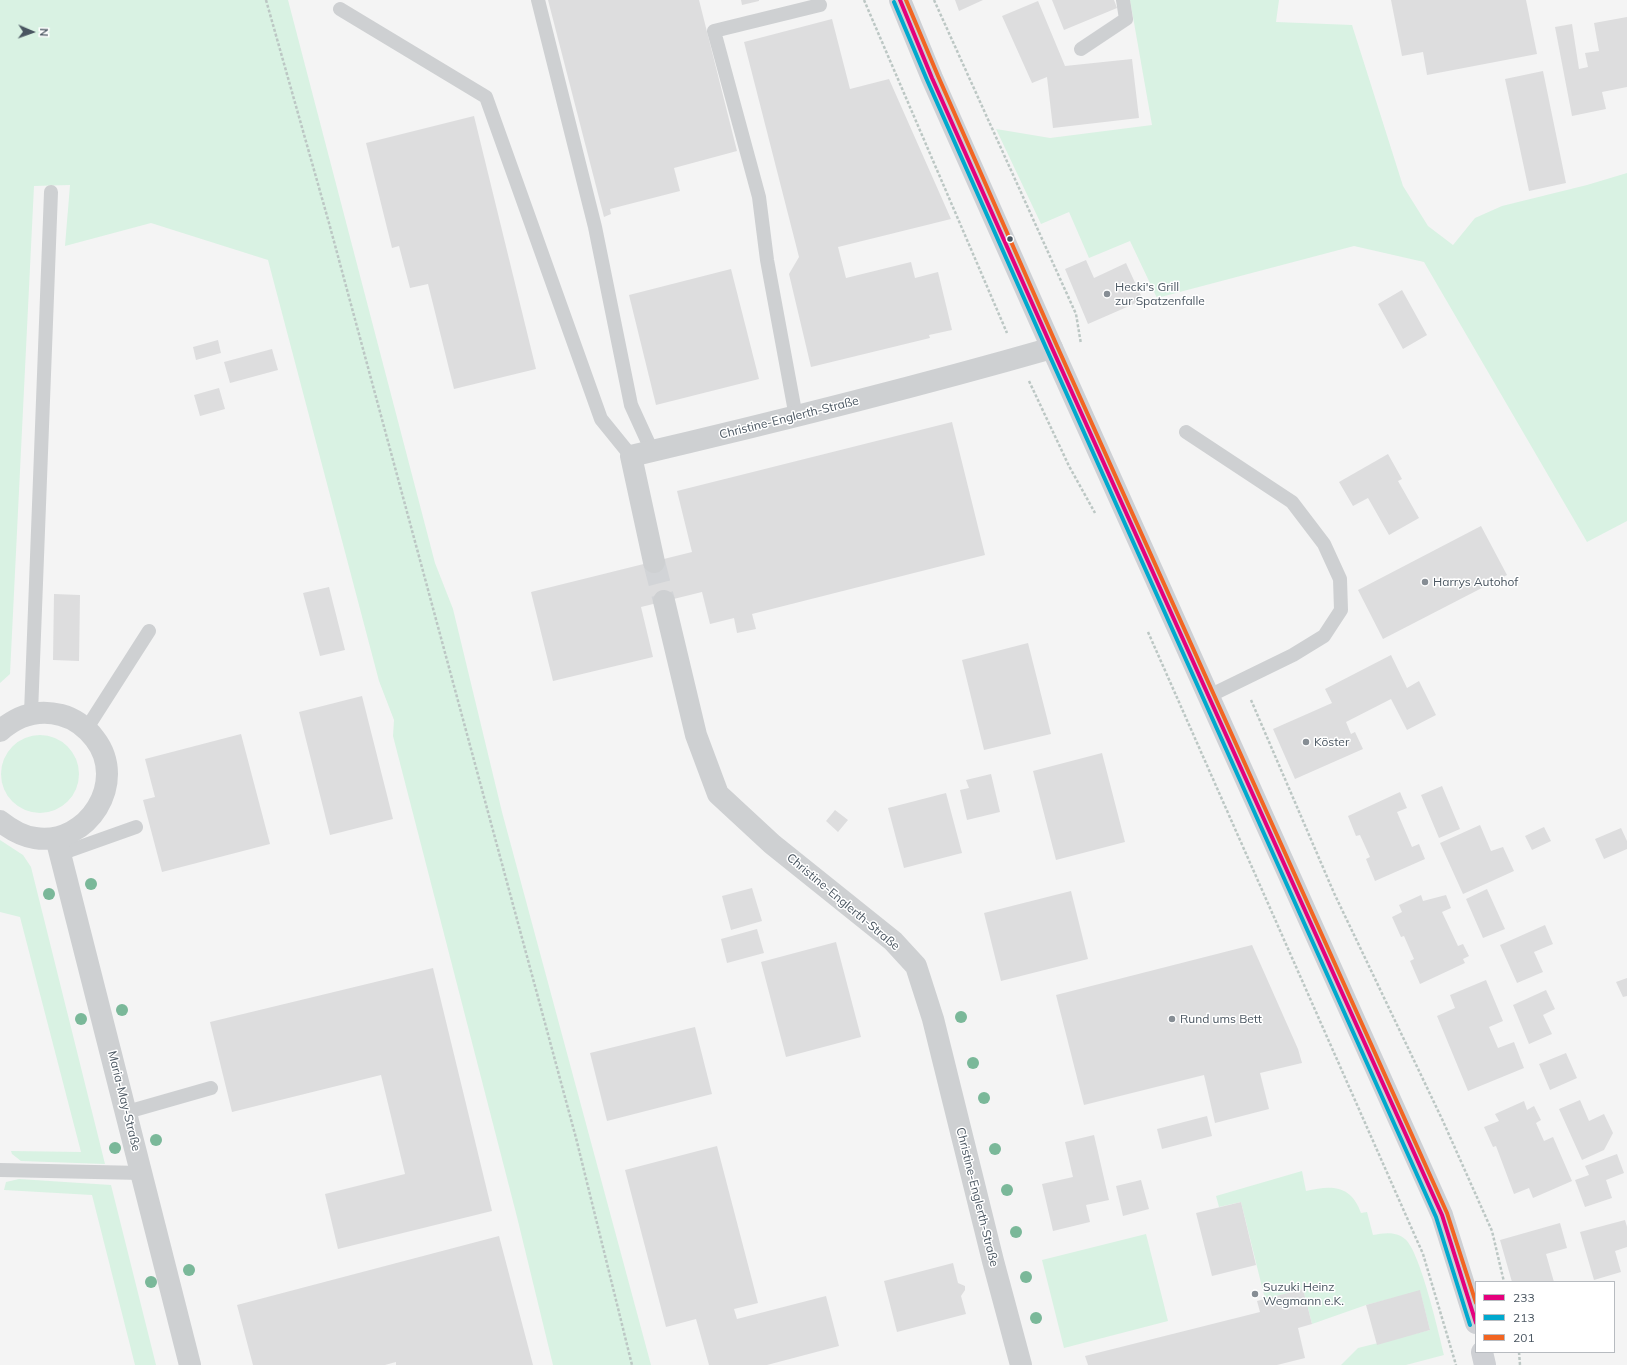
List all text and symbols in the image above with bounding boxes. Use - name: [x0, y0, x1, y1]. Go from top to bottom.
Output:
- north arrow: [12, 12, 52, 52]
- text: N: [37, 28, 51, 37]
- unlabelled marker: [1005, 234, 1015, 244]
- place label: Hecki's Grill zur Spatzenfalle: [1115, 280, 1205, 308]
- marker: Hecki's Grill zur Spatzenfalle: [1102, 289, 1112, 299]
- street label: Christine-Englerth-Straße: [718, 394, 860, 442]
- place label: Harrys Autohof: [1433, 575, 1518, 589]
- marker: Harrys Autohof: [1420, 577, 1430, 587]
- place label: Köster: [1314, 735, 1349, 749]
- marker: Köster: [1301, 737, 1311, 747]
- street label: Christine-Englerth-Straße: [784, 851, 902, 953]
- place label: Rund ums Bett: [1180, 1012, 1262, 1026]
- marker: Rund ums Bett: [1167, 1014, 1177, 1024]
- street label: Maria-May-Straße: [105, 1049, 143, 1153]
- street label: Christine-Englerth-Straße: [953, 1126, 1001, 1268]
- place label: Suzuki Heinz Wegmann e.K.: [1263, 1280, 1344, 1308]
- legend: [1475, 1281, 1615, 1353]
- marker: Suzuki Heinz Wegmann e.K.: [1250, 1289, 1260, 1299]
- text: 233: [1513, 1290, 1535, 1305]
- text: 213: [1513, 1310, 1535, 1325]
- text: 201: [1513, 1330, 1535, 1345]

